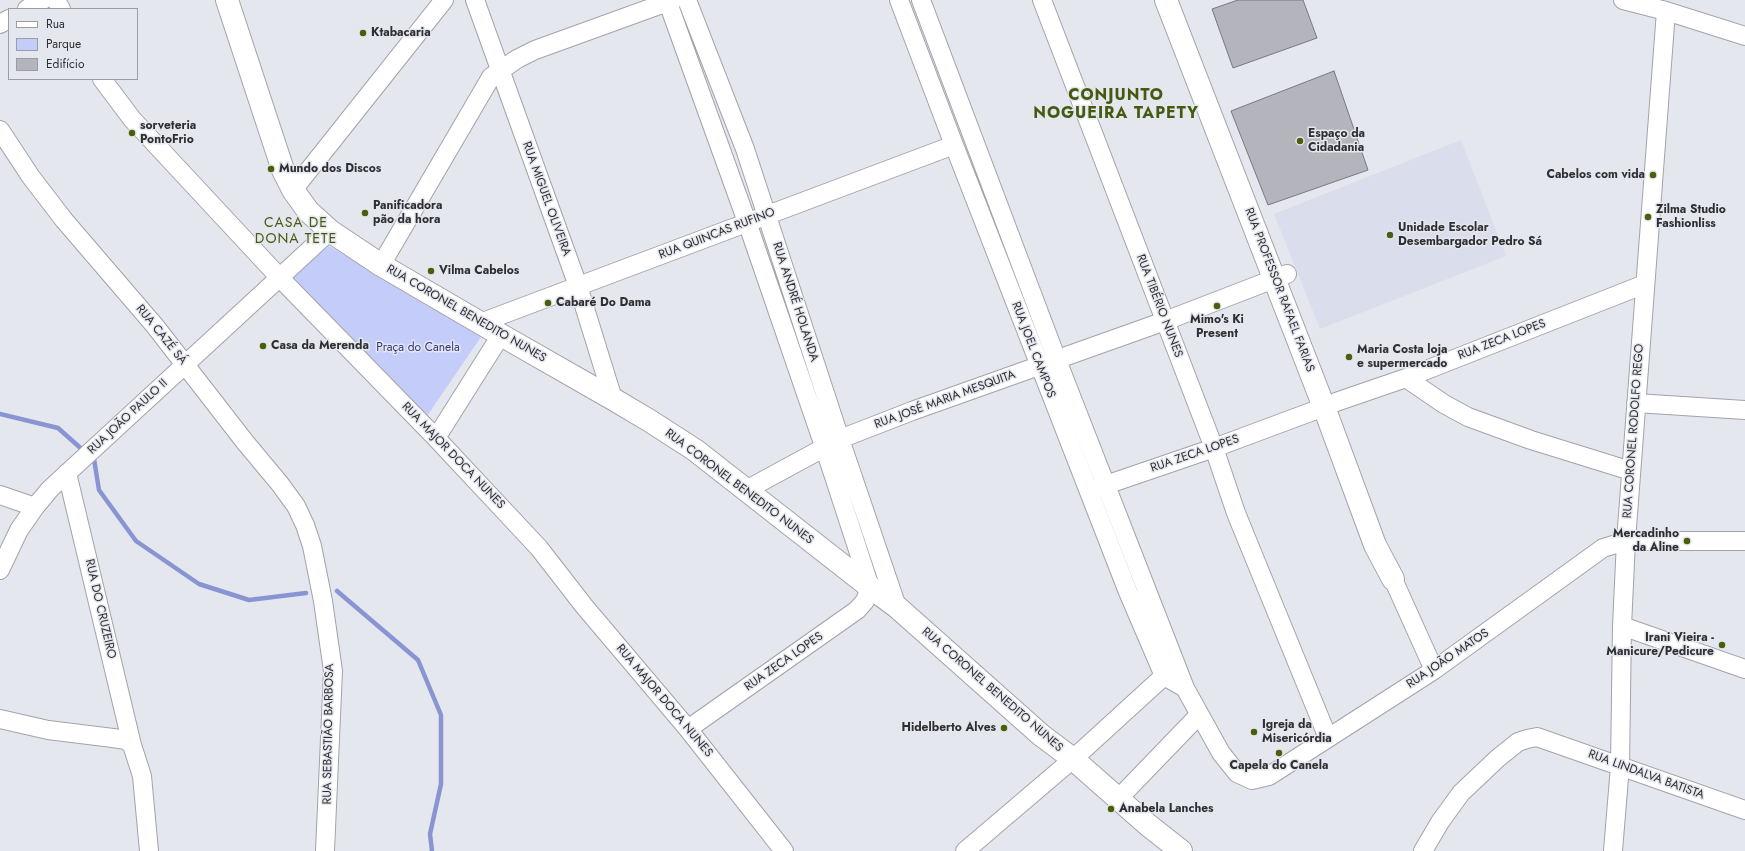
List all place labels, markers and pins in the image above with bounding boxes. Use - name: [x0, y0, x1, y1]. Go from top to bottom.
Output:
- place label: Ktabacaria: [371, 26, 431, 40]
- marker: Ktabacaria: [358, 28, 368, 38]
- place label: sorveteria PontoFrio: [140, 119, 196, 147]
- place label: Espaço da Cidadania: [1308, 127, 1365, 155]
- marker: sorveteria PontoFrio: [127, 128, 137, 138]
- marker: Espaço da Cidadania: [1295, 136, 1305, 146]
- place label: Mundo dos Discos: [279, 162, 381, 176]
- marker: Mundo dos Discos: [266, 164, 276, 174]
- place label: Cabelos com vida: [1546, 168, 1645, 182]
- marker: Cabelos com vida: [1648, 170, 1658, 180]
- place label: Panificadora pão da hora: [373, 199, 443, 227]
- place label: Zilma Studio Fashionliss: [1656, 203, 1726, 231]
- marker: Panificadora pão da hora: [360, 208, 370, 218]
- marker: Zilma Studio Fashionliss: [1643, 212, 1653, 222]
- place label: Unidade Escolar Desembargador Pedro Sá: [1398, 221, 1542, 249]
- marker: Unidade Escolar Desembargador Pedro Sá: [1385, 230, 1395, 240]
- place label: Vilma Cabelos: [439, 264, 519, 278]
- marker: Vilma Cabelos: [426, 266, 436, 276]
- place label: Cabaré Do Dama: [556, 296, 651, 310]
- marker: Cabaré Do Dama: [543, 298, 553, 308]
- marker: Mimo's Ki Present: [1212, 301, 1222, 311]
- place label: Mimo's Ki Present: [1190, 313, 1244, 341]
- place label: Casa da Merenda: [271, 339, 369, 353]
- marker: Casa da Merenda: [258, 341, 268, 351]
- place label: Maria Costa loja e supermercado: [1357, 343, 1447, 371]
- marker: Maria Costa loja e supermercado: [1344, 352, 1354, 362]
- place label: Mercadinho da Aline: [1613, 527, 1679, 555]
- marker: Mercadinho da Aline: [1682, 536, 1692, 546]
- place label: Irani Vieira - Manicure/Pedicure: [1606, 631, 1714, 659]
- marker: Irani Vieira - Manicure/Pedicure: [1717, 640, 1727, 650]
- place label: Igreja da Misericórdia: [1262, 718, 1332, 746]
- place label: Hidelberto Alves: [901, 721, 996, 735]
- marker: Hidelberto Alves: [999, 723, 1009, 733]
- marker: Igreja da Misericórdia: [1249, 727, 1259, 737]
- marker: Capela do Canela: [1274, 748, 1284, 758]
- place label: Capela do Canela: [1230, 759, 1328, 773]
- place label: Anabela Lanches: [1119, 802, 1214, 816]
- marker: Anabela Lanches: [1106, 804, 1116, 814]

